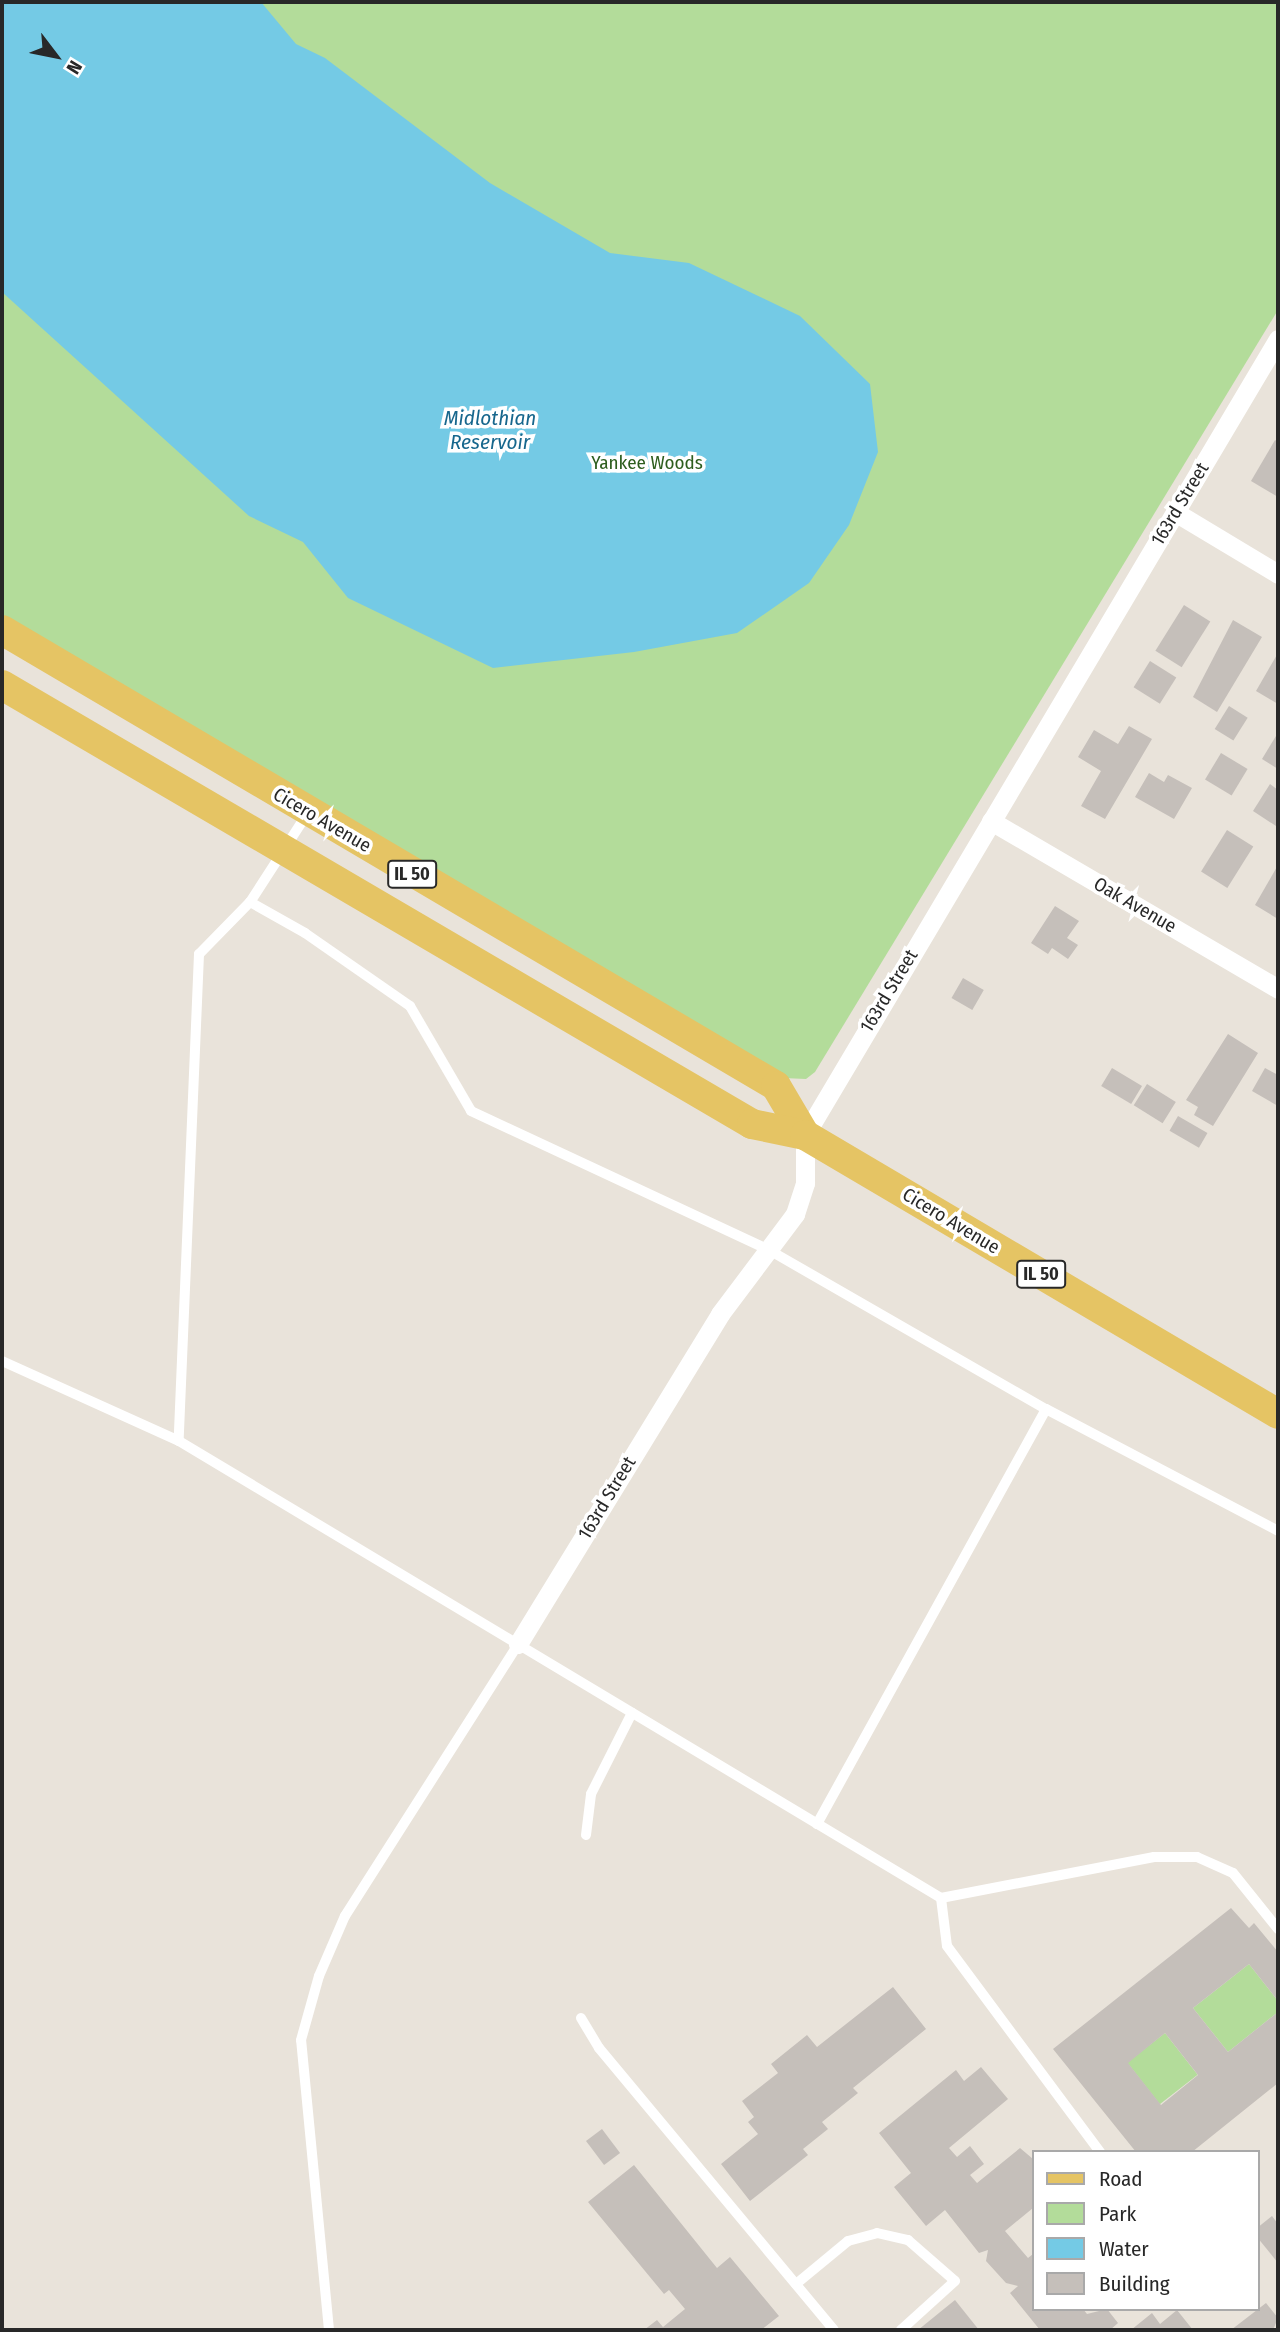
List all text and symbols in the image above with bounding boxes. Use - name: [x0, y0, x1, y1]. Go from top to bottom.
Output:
- north arrow: [21, 21, 91, 91]
- text: N: [61, 56, 87, 78]
- water label: Midlothian Reservoir: [444, 405, 536, 455]
- park label: Yankee Woods: [591, 452, 703, 474]
- street label: 163rd Street: [1146, 458, 1214, 550]
- street label: Cicero Avenue: [269, 783, 375, 857]
- road number: IL 50: [386, 860, 438, 888]
- street label: Oak Avenue: [1090, 872, 1180, 938]
- street label: 163rd Street: [855, 945, 923, 1037]
- street label: Cicero Avenue: [898, 1183, 1004, 1259]
- road number: IL 50: [1015, 1260, 1067, 1288]
- street label: 163rd Street: [573, 1452, 641, 1544]
- legend: [1032, 2150, 1259, 2311]
- text: Road: [1099, 2166, 1143, 2192]
- text: Park: [1099, 2201, 1136, 2227]
- text: Water: [1099, 2236, 1149, 2262]
- text: Building: [1099, 2271, 1170, 2297]

